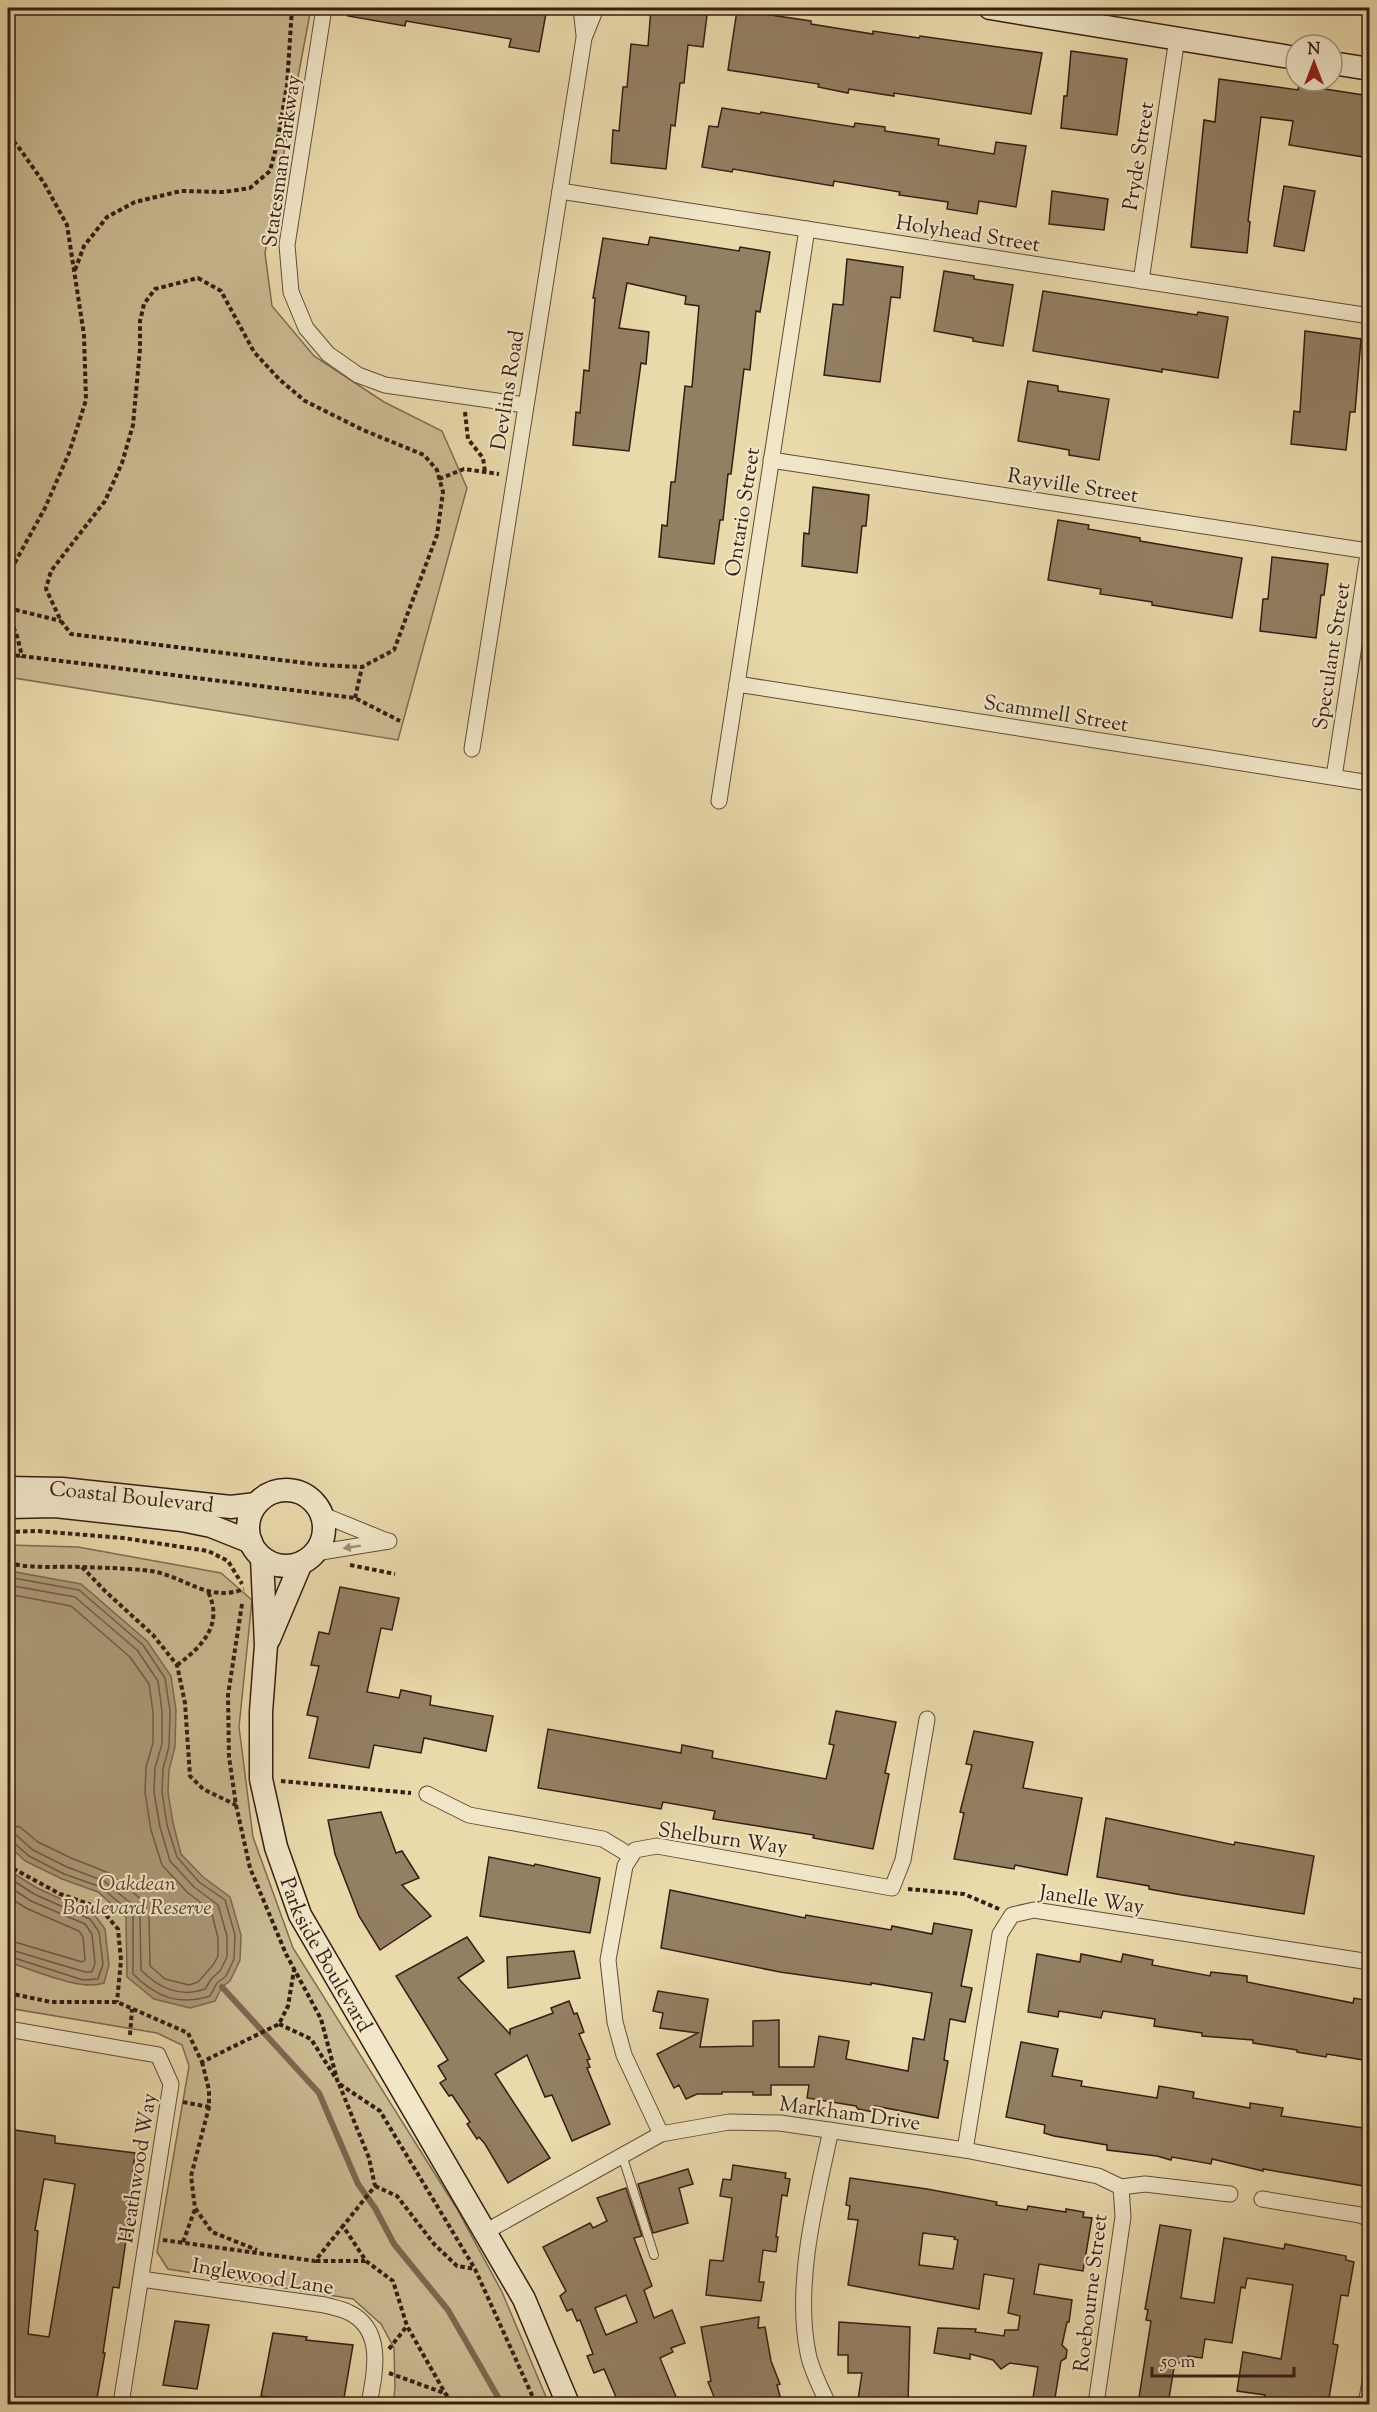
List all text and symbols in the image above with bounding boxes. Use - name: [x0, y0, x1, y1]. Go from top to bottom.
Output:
- north arrow: [1284, 33, 1344, 93]
- text: N: [1308, 39, 1321, 62]
- street label: Statesman Parkway: [256, 73, 310, 249]
- street label: Pryde Street: [1117, 100, 1163, 213]
- street label: Holyhead Street: [893, 209, 1042, 261]
- street label: Devlins Road: [485, 328, 533, 452]
- street label: Ontario Street: [719, 445, 769, 579]
- street label: Rayville Street: [1005, 462, 1140, 512]
- street label: Speculant Street: [1306, 580, 1359, 732]
- street label: Scammell Street: [981, 689, 1130, 741]
- street label: Coastal Boulevard: [49, 1476, 215, 1522]
- one-way arrow: [342, 1543, 361, 1552]
- street label: Shelburn Way: [656, 1816, 790, 1864]
- park label: Oakdean Boulevard Reserve: [62, 1870, 212, 1924]
- street label: Parkside Boulevard: [271, 1874, 378, 2039]
- street label: Janelle Way: [1036, 1879, 1147, 1923]
- street label: Markham Drive: [777, 2090, 922, 2140]
- street label: Heathwood Way: [112, 2091, 166, 2245]
- street label: Roebourne Street: [1067, 2212, 1117, 2374]
- street label: Inglewood Lane: [190, 2252, 336, 2304]
- scale bar: [1152, 2340, 1294, 2378]
- text: 50 m: [1160, 2350, 1196, 2376]

